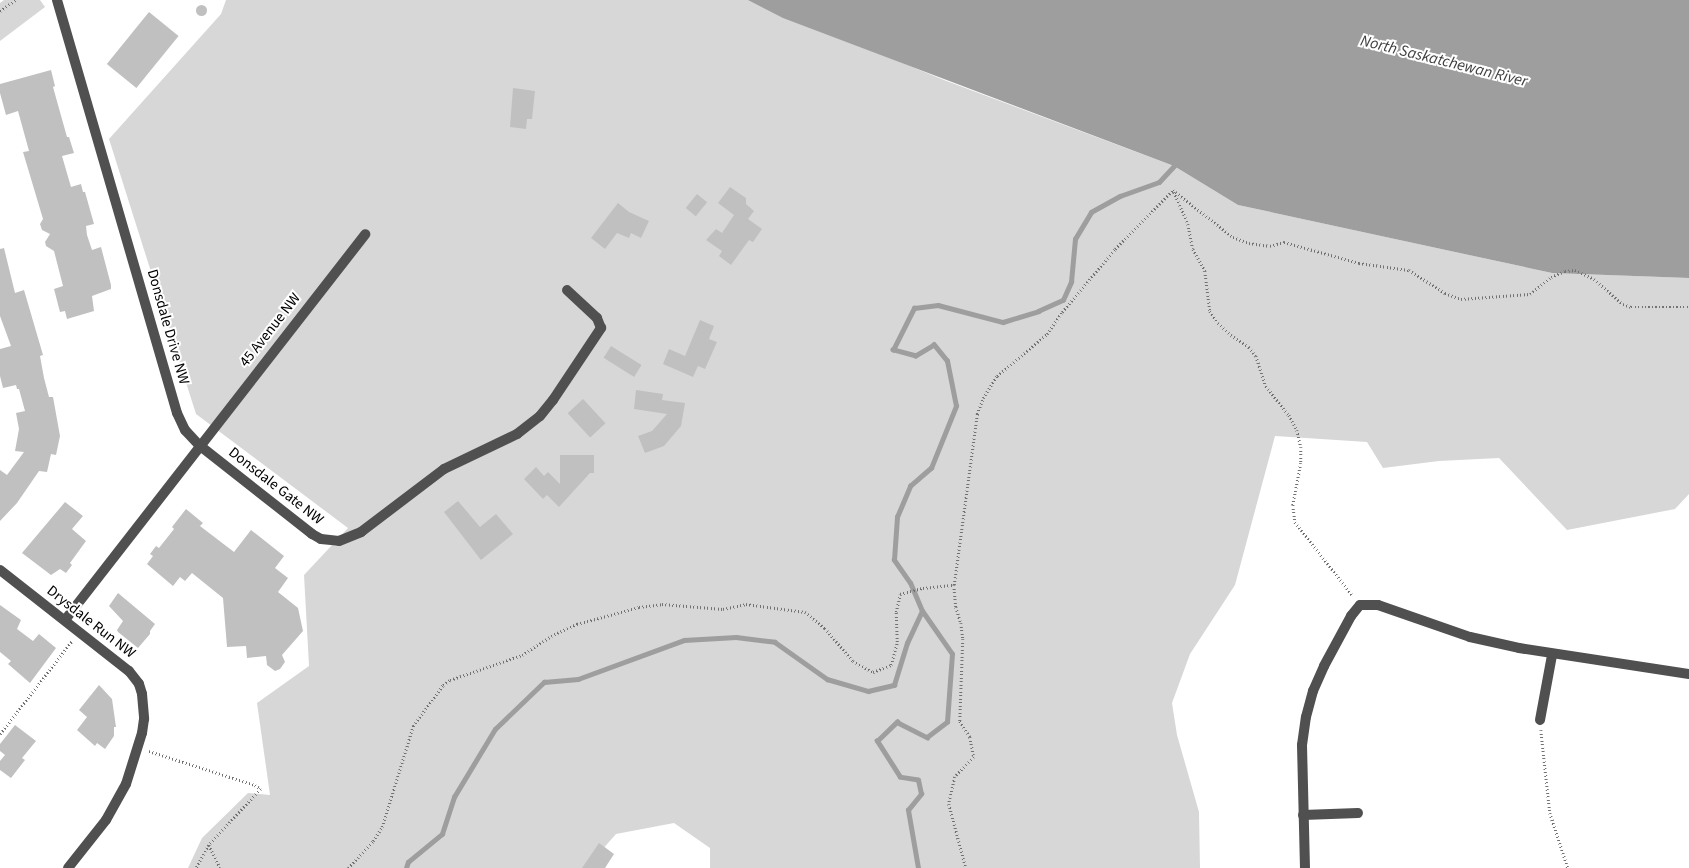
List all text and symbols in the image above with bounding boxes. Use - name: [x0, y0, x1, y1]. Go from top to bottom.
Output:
- water label: North Saskatchewan River: [1358, 31, 1530, 91]
- street label: Donsdale Drive NW: [143, 267, 193, 387]
- street label: 45 Avenue NW: [236, 290, 304, 370]
- street label: Donsdale Gate NW: [225, 443, 327, 529]
- street label: Drysdale Run NW: [43, 582, 139, 662]

